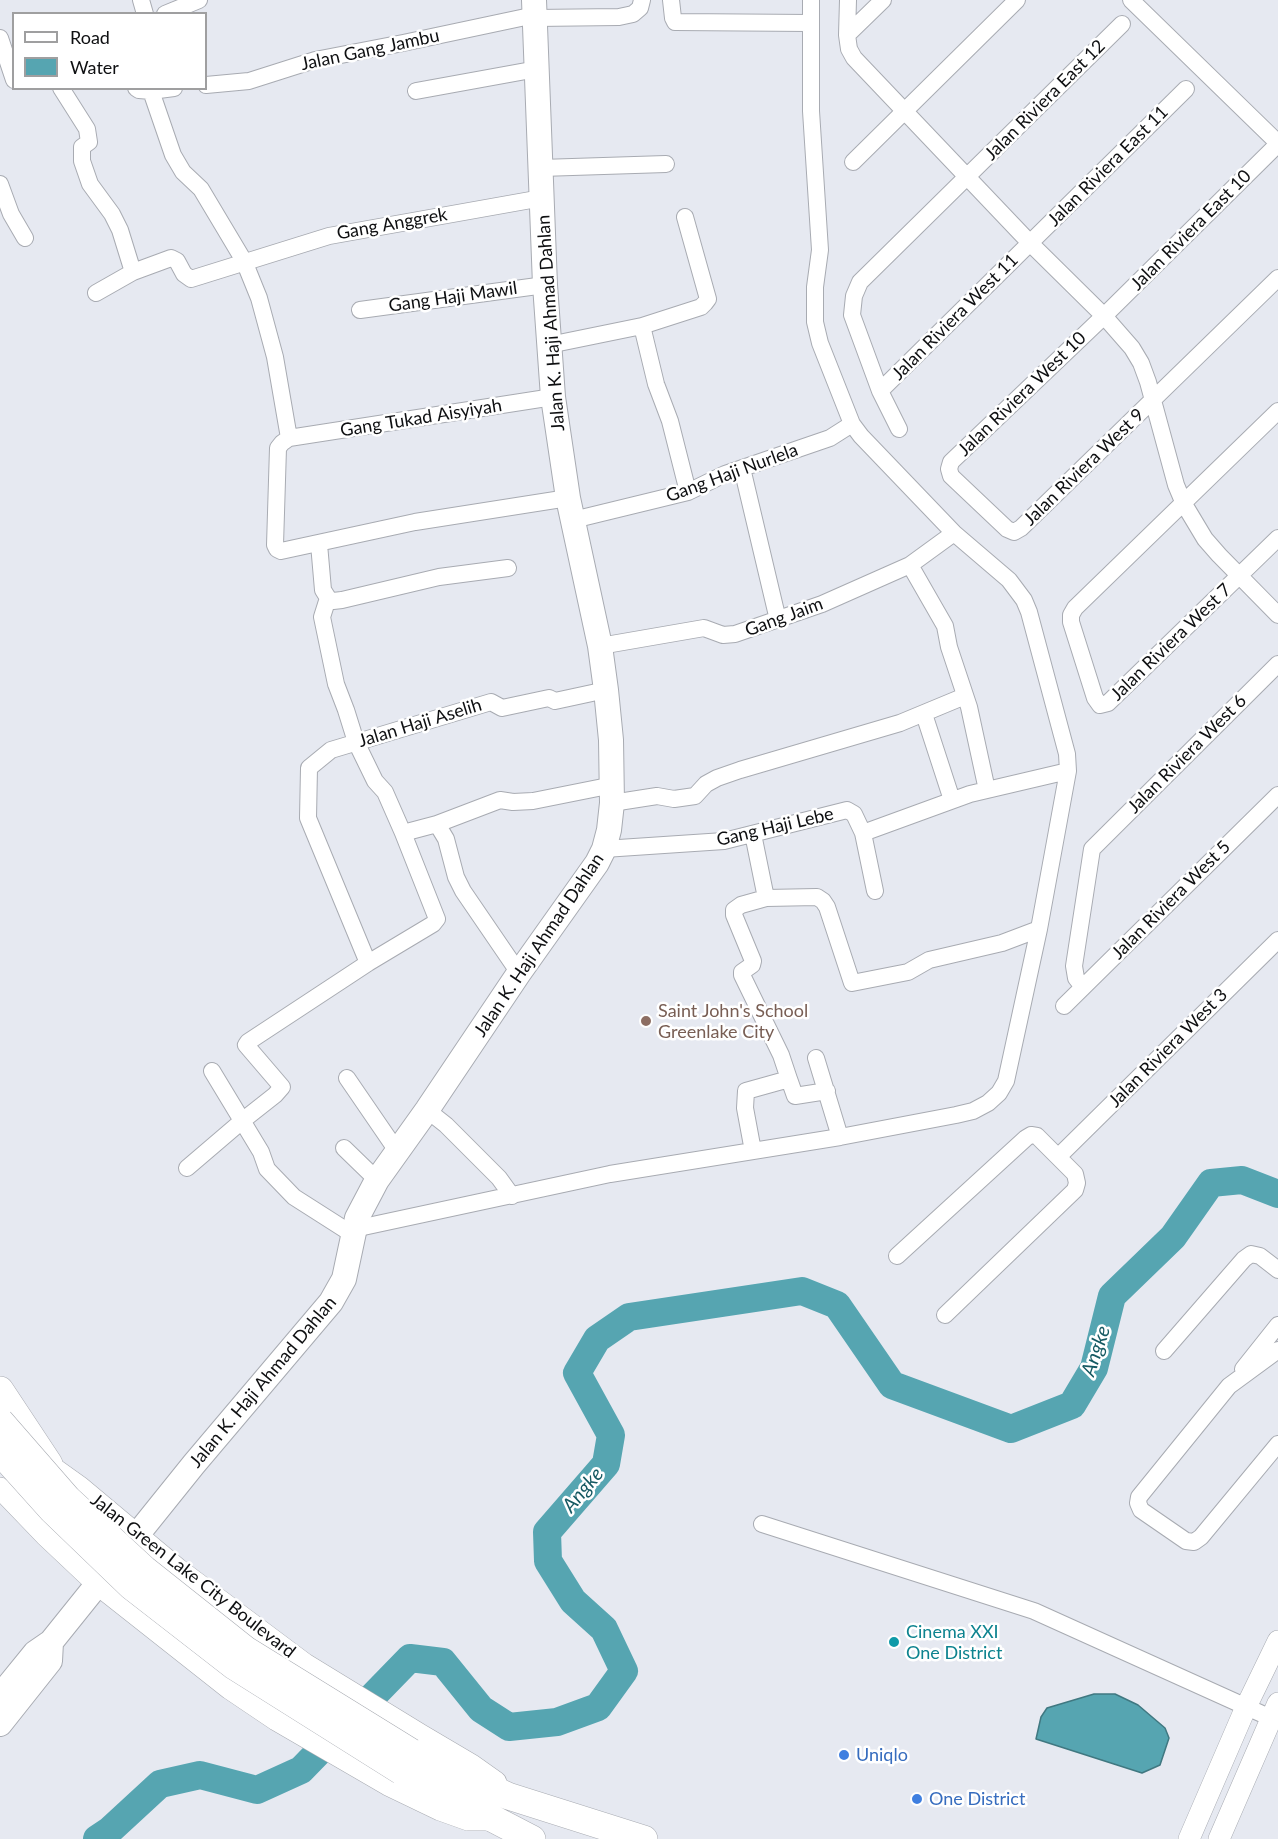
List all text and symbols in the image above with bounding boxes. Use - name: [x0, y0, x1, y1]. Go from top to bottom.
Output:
- legend: [12, 12, 207, 90]
- street label: Jalan Gang Jambu: [299, 25, 441, 75]
- text: Road: [70, 26, 110, 48]
- street label: Jalan Riviera East 12: [980, 35, 1110, 165]
- text: Water: [70, 56, 119, 78]
- street label: Jalan Riviera East 11: [1043, 101, 1173, 231]
- street label: Jalan Riviera East 10: [1126, 165, 1256, 295]
- street label: Gang Anggrek: [335, 204, 449, 244]
- street label: Jalan K. Haji Ahmad Dahlan: [533, 214, 569, 432]
- street label: Jalan Riviera West 11: [887, 249, 1023, 385]
- street label: Gang Haji Mawil: [387, 277, 519, 317]
- street label: Jalan Riviera West 10: [954, 327, 1090, 461]
- street label: Gang Tukad Aisyiyah: [339, 395, 503, 441]
- street label: Jalan Riviera West 9: [1019, 404, 1149, 530]
- street label: Gang Haji Nurlela: [663, 439, 801, 507]
- street label: Jalan Riviera West 7: [1106, 579, 1236, 705]
- street label: Gang Jaim: [742, 593, 826, 641]
- street label: Jalan Riviera West 6: [1123, 690, 1251, 818]
- street label: Jalan Haji Aselih: [356, 694, 484, 752]
- street label: Gang Haji Lebe: [714, 803, 836, 851]
- street label: Jalan Riviera West 5: [1107, 836, 1235, 964]
- street label: Jalan K. Haji Ahmad Dahlan: [469, 849, 609, 1041]
- street label: Jalan Riviera West 3: [1104, 984, 1232, 1112]
- place label: Saint John's School Greenlake City: [658, 1000, 808, 1042]
- marker: Saint John's School Greenlake City: [639, 1014, 653, 1028]
- street label: Jalan K. Haji Ahmad Dahlan: [185, 1292, 341, 1472]
- water label: Angke: [1076, 1323, 1116, 1379]
- water label: Angke: [557, 1463, 609, 1517]
- street label: Jalan Green Lake City Boulevard: [86, 1489, 300, 1663]
- place label: Cinema XXI One District: [906, 1621, 1002, 1664]
- marker: Cinema XXI One District: [887, 1635, 901, 1649]
- place label: Uniqlo: [856, 1744, 908, 1766]
- marker: Uniqlo: [837, 1748, 851, 1762]
- place label: One District: [929, 1788, 1025, 1810]
- marker: One District: [910, 1792, 924, 1806]

